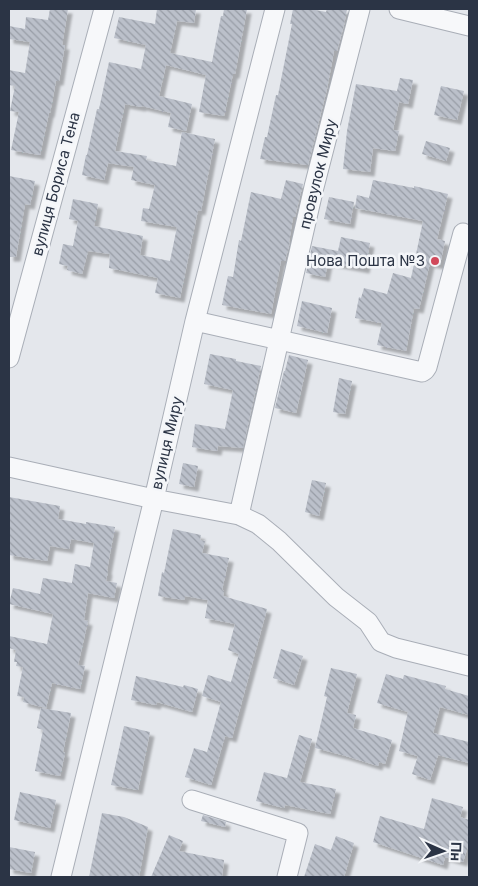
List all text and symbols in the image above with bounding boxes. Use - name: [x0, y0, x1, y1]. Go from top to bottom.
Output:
- street label: вулиця Бориса Тена: [27, 110, 84, 258]
- street label: провулок Миру: [295, 116, 341, 231]
- place label: Нова Пошта №3: [306, 251, 425, 270]
- marker: Нова Пошта №3: [429, 255, 441, 267]
- street label: вулиця Миру: [147, 394, 187, 491]
- north arrow: [418, 826, 468, 876]
- text: Пн: [448, 842, 465, 861]

